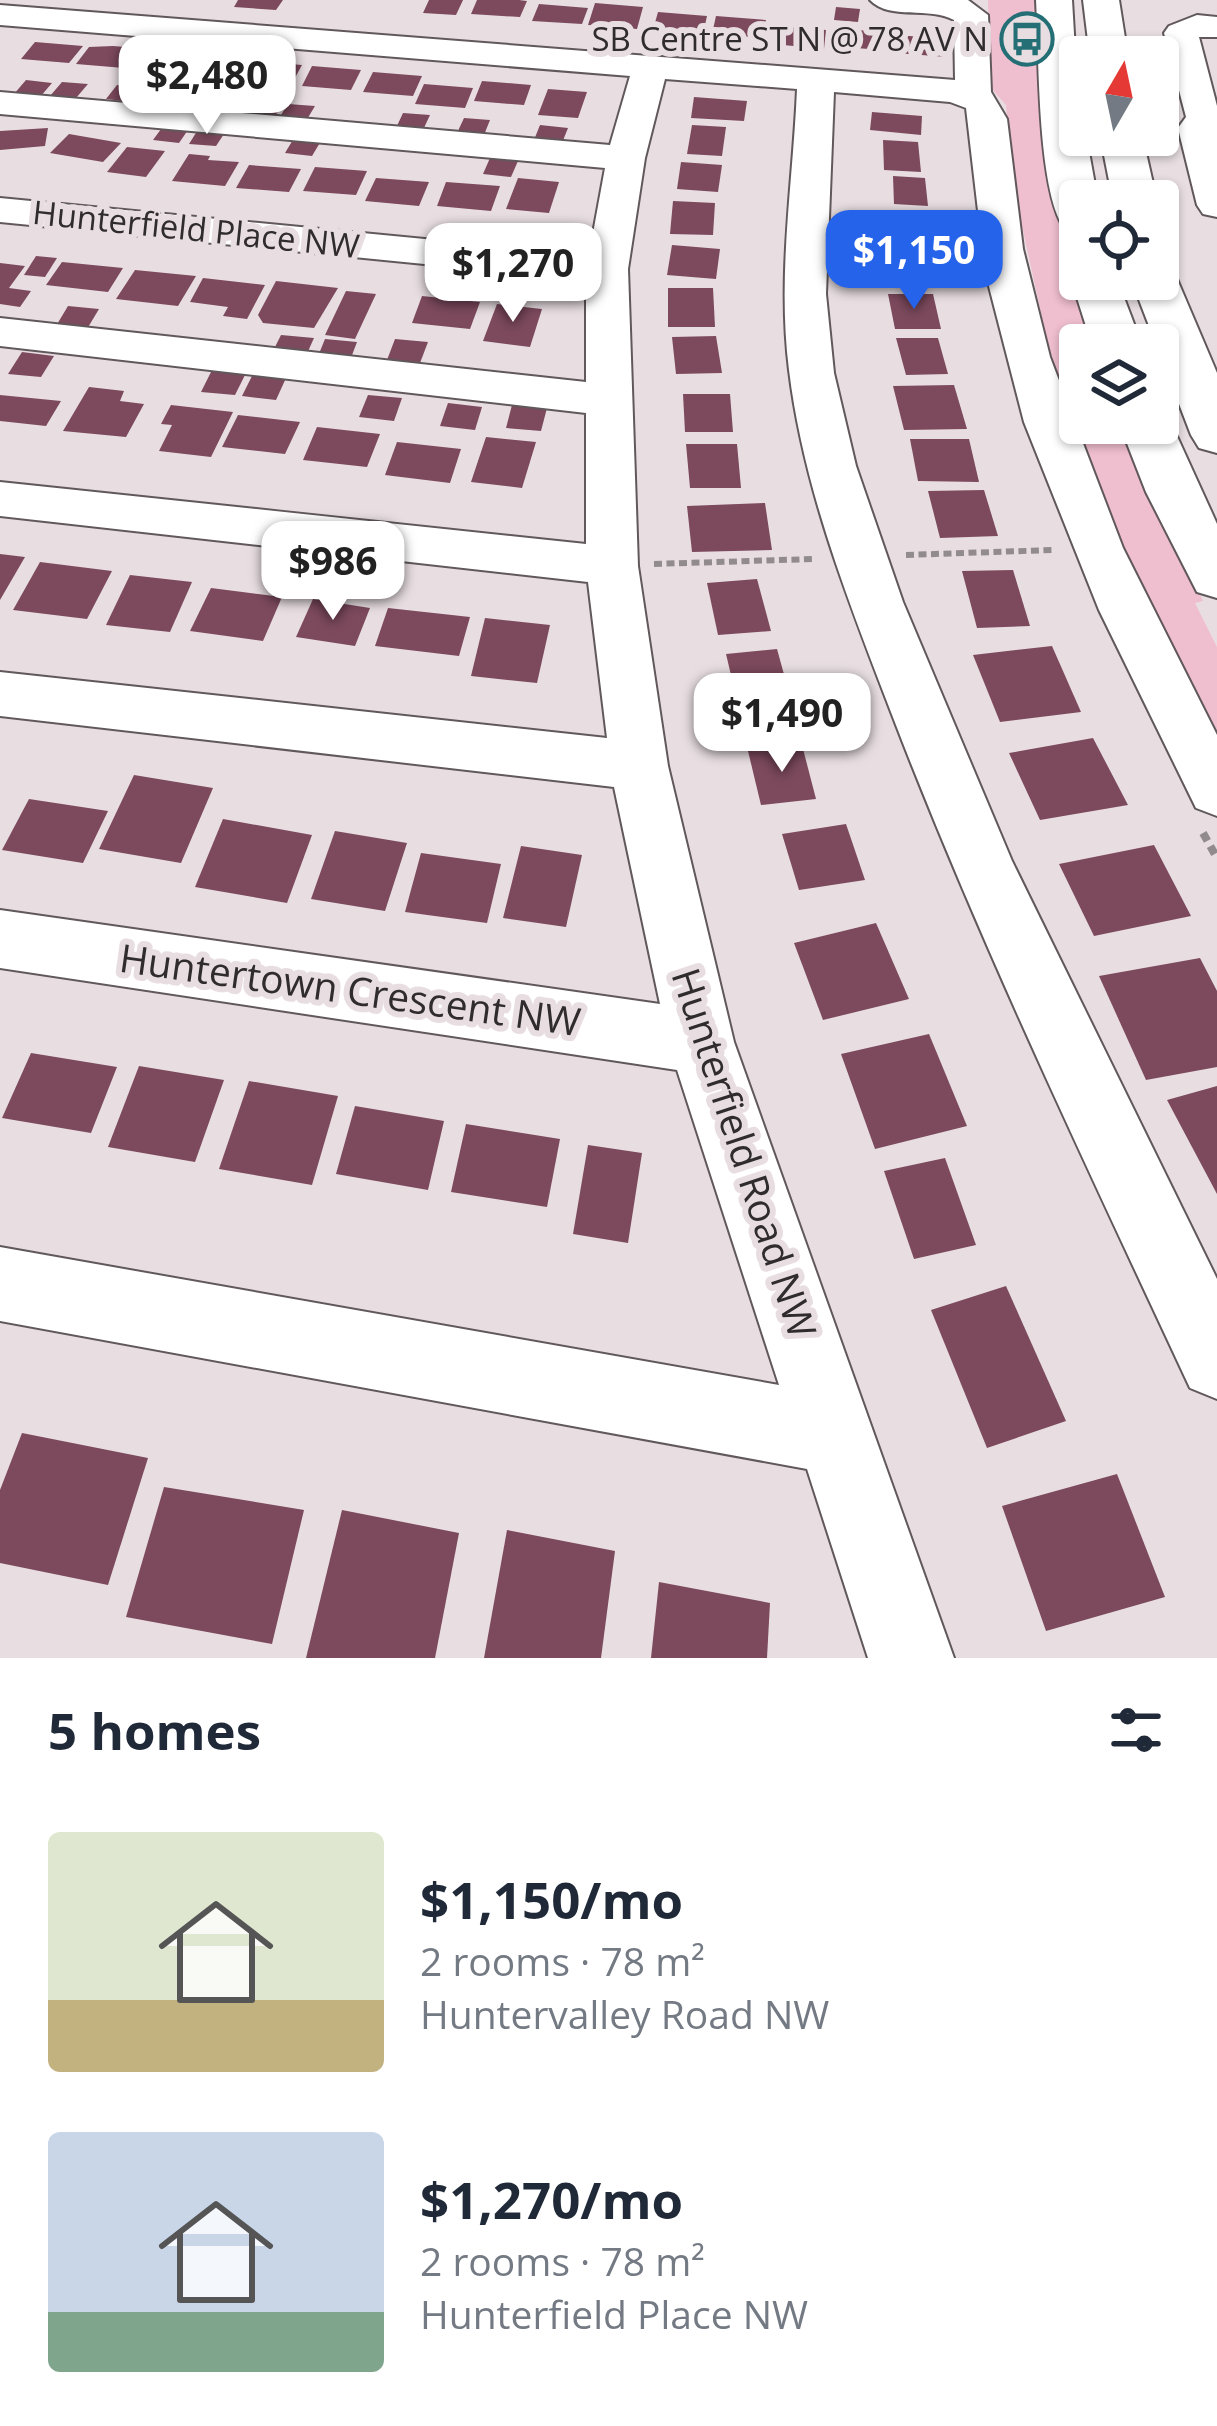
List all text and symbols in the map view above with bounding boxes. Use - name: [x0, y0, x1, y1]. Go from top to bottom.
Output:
- bus stop icon: SB Centre ST N @ 78 AV N: [999, 11, 1055, 67]
- place label: SB Centre ST N @ 78 AV N: [591, 16, 988, 61]
- pin: $2,480: [109, 35, 305, 137]
- north arrow: [1059, 36, 1179, 156]
- map controls: [1059, 36, 1179, 444]
- text: $2,480: [146, 47, 268, 100]
- button: locate: [1059, 180, 1179, 300]
- street label: Hunterfield Place NW: [30, 189, 362, 268]
- pin: $1,150: [816, 210, 1012, 312]
- text: $1,150: [853, 222, 975, 275]
- pin: $1,270: [415, 223, 611, 325]
- text: $1,270: [452, 235, 574, 288]
- button: layers: [1059, 324, 1179, 444]
- pin: $986: [262, 521, 404, 623]
- text: $986: [288, 533, 378, 586]
- pin: $1,490: [684, 673, 880, 775]
- text: $1,490: [721, 685, 843, 738]
- street label: Huntertown Crescent NW: [116, 930, 584, 1047]
- street label: Hunterfield Road NW: [661, 961, 830, 1344]
- text: 5 homes: [48, 1695, 261, 1765]
- icon: filters: [1103, 1697, 1169, 1763]
- text: $1,150/mo: [420, 1864, 683, 1934]
- icon: home: [144, 1880, 288, 2024]
- text: 2 rooms · 78 m²: [420, 1934, 705, 1987]
- text: Huntervalley Road NW: [420, 1987, 829, 2040]
- text: $1,270/mo: [420, 2164, 683, 2234]
- icon: home: [144, 2180, 288, 2324]
- text: 2 rooms · 78 m²: [420, 2234, 705, 2287]
- text: Hunterfield Place NW: [420, 2287, 808, 2340]

